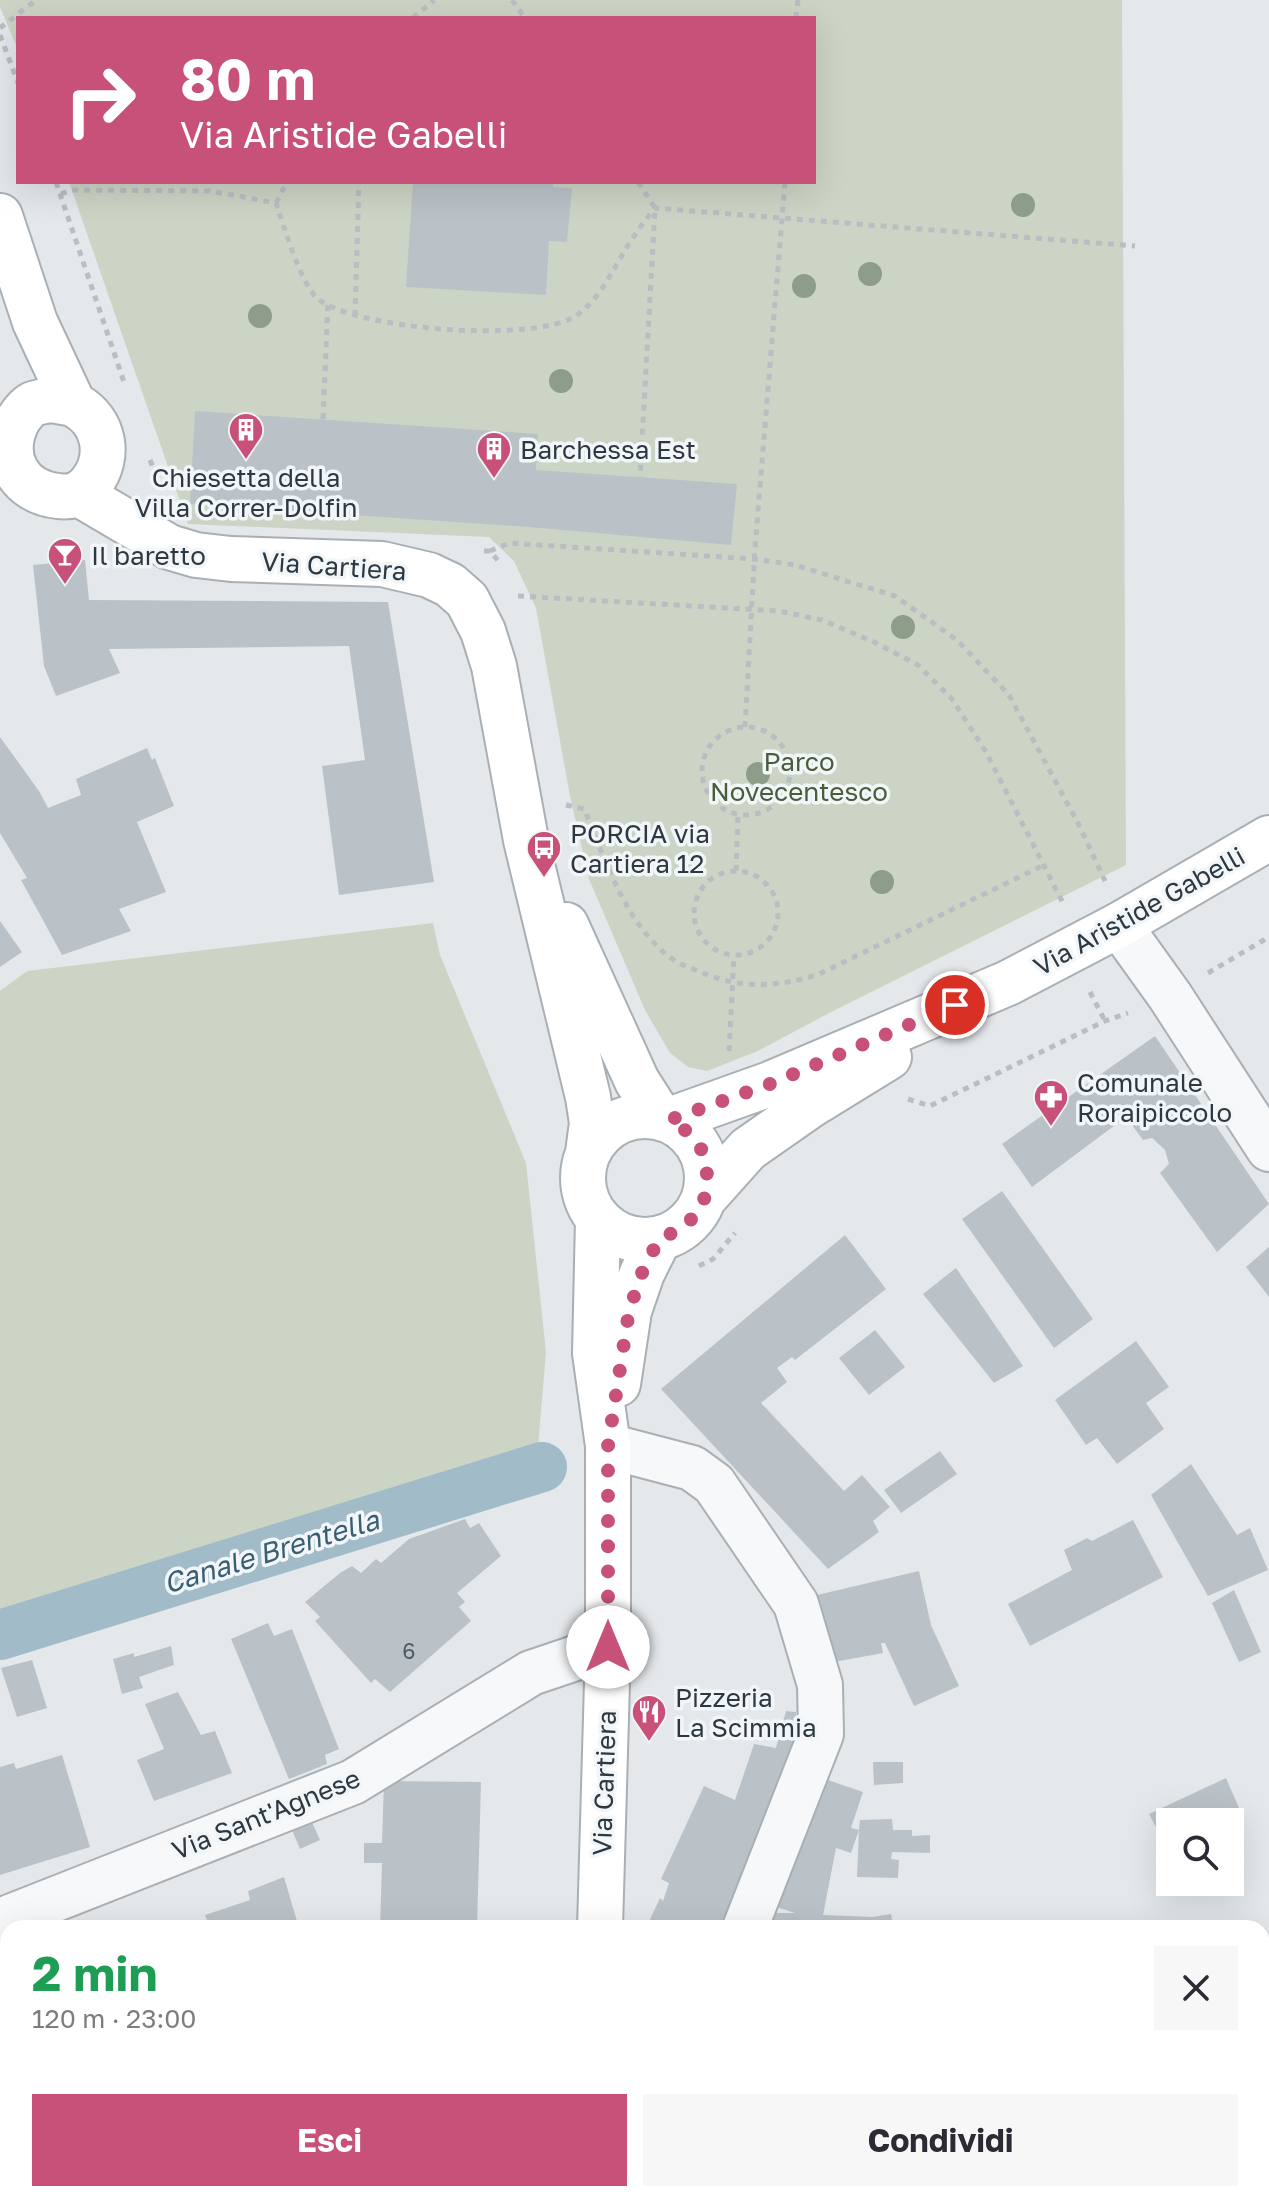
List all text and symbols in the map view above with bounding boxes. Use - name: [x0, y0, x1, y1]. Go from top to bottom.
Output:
- text: 80 m: [180, 45, 315, 112]
- icon: right: [48, 48, 152, 152]
- text: Via Aristide Gabelli: [180, 113, 508, 156]
- building icon: Chiesetta della Villa Correr-Dolfin: [227, 411, 265, 461]
- building icon: Barchessa Est: [475, 430, 513, 480]
- place label: Barchessa Est: [520, 434, 696, 465]
- place label: Chiesetta della Villa Correr-Dolfin: [134, 462, 358, 523]
- bar icon: Il baretto: [46, 536, 84, 586]
- place label: Il baretto: [91, 540, 206, 571]
- street label: Via Cartiera: [260, 545, 408, 587]
- park label: Parco Novecentesco: [710, 746, 888, 807]
- place label: PORCIA via Cartiera 12: [570, 818, 710, 879]
- bus stop icon: PORCIA via Cartiera 12: [525, 829, 563, 879]
- street label: Via Aristide Gabelli: [1028, 840, 1250, 982]
- pin: [921, 971, 989, 1039]
- icon: arrive: [933, 983, 977, 1027]
- place label: Comunale Roraipiccolo: [1077, 1067, 1232, 1128]
- pharmacy icon: Comunale Roraipiccolo: [1032, 1078, 1070, 1128]
- water label: Canale Brentella: [159, 1502, 384, 1599]
- position arrow: [566, 1605, 650, 1689]
- house number: 6: [402, 1637, 416, 1664]
- place label: Pizzeria La Scimmia: [675, 1682, 817, 1743]
- restaurant icon: Pizzeria La Scimmia: [630, 1693, 668, 1743]
- street label: Via Cartiera: [586, 1710, 622, 1856]
- street label: Via Sant'Agnese: [167, 1762, 365, 1866]
- map controls: [1156, 1808, 1244, 1896]
- button: search: [1156, 1808, 1244, 1896]
- text: 2 min: [32, 1944, 157, 2002]
- button: close: [1154, 1946, 1238, 2030]
- text: 120 m · 23:00: [32, 2003, 196, 2034]
- button: Esci: [32, 2094, 627, 2186]
- button: Condividi: [643, 2094, 1238, 2186]

